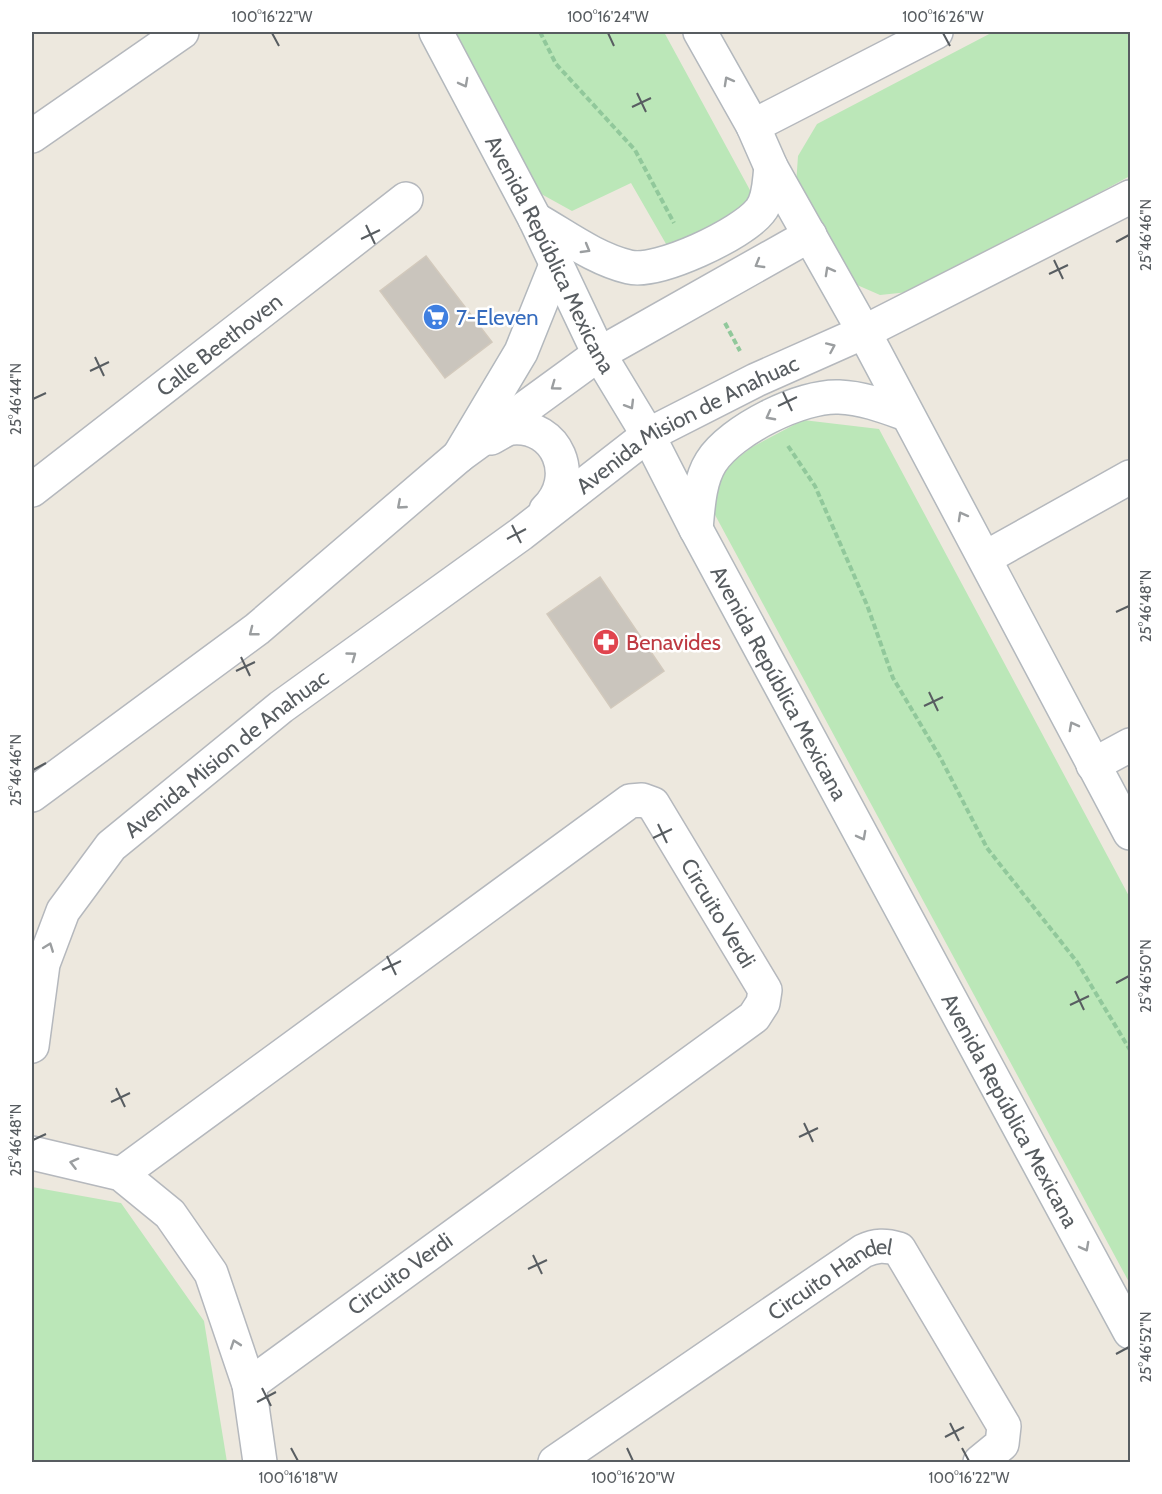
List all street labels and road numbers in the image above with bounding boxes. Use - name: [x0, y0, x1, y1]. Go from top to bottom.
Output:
- street label: Avenida República Mexicana: [480, 131, 621, 379]
- street label: Calle Beethoven: [151, 287, 287, 402]
- street label: Avenida Mision de Anahuac: [571, 349, 803, 499]
- street label: Avenida República Mexicana: [705, 561, 854, 805]
- street label: Avenida Mision de Anahuac: [119, 664, 334, 843]
- street label: Circuito Verdi: [675, 853, 762, 973]
- street label: Avenida República Mexicana: [936, 989, 1085, 1232]
- street label: Circuito Verdi: [342, 1227, 458, 1321]
- street label: Circuito Handel: [762, 1233, 895, 1326]

